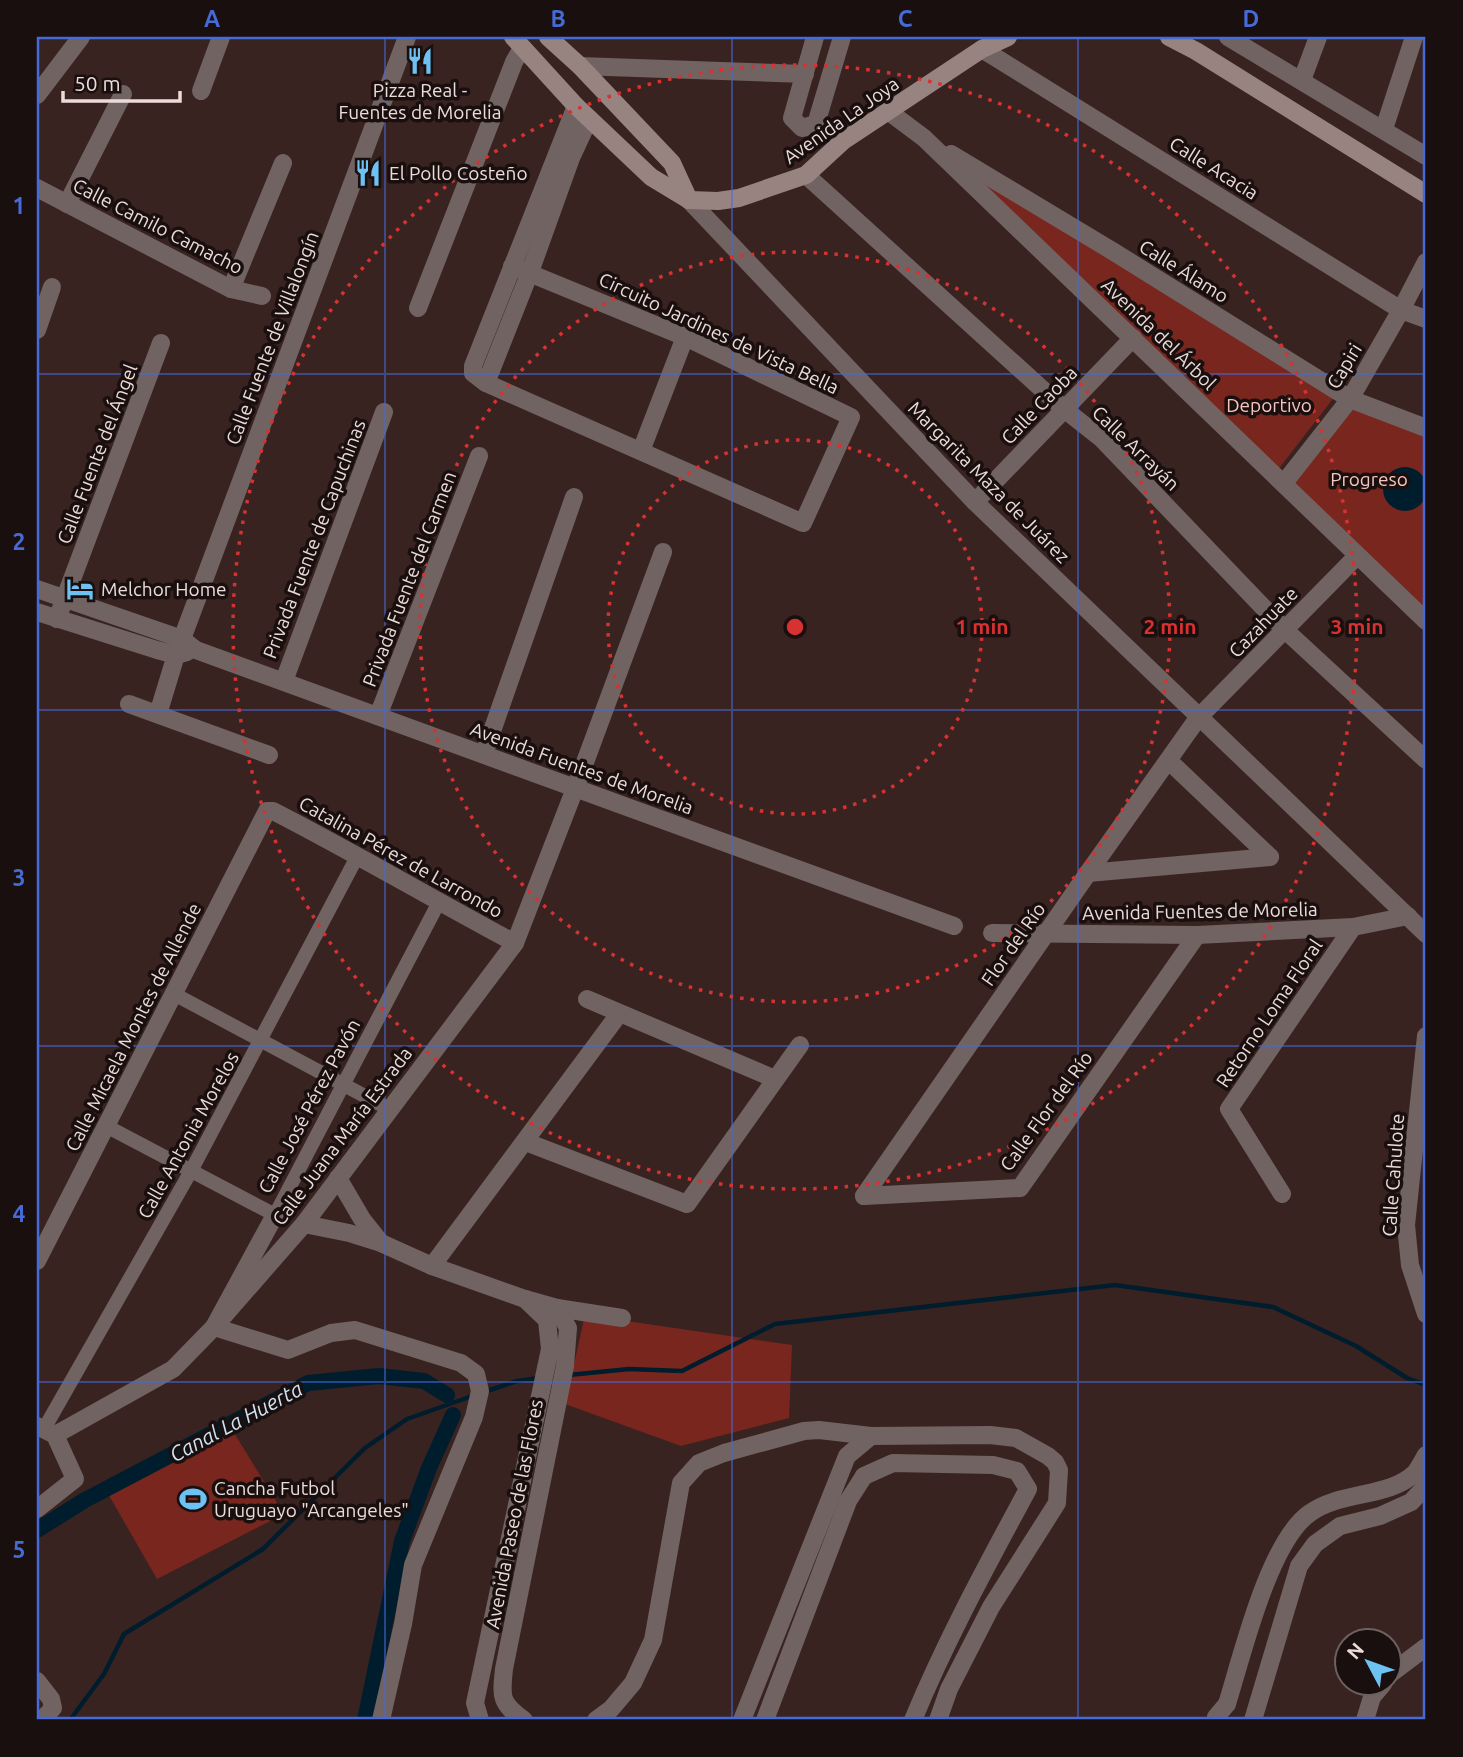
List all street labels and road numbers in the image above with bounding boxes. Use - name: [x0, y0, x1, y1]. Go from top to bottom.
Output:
- street label: Avenida La Joya: [779, 72, 903, 168]
- street label: Calle Acacia: [1166, 132, 1262, 204]
- street label: Calle Camilo Camacho: [69, 174, 247, 278]
- street label: Calle Fuente de Villalongín: [221, 228, 323, 448]
- street label: Calle Álamo: [1135, 235, 1233, 307]
- street label: Circuito Jardines de Vista Bella: [596, 268, 842, 398]
- street label: Avenida del Árbol: [1097, 274, 1221, 394]
- street label: Capiri: [1322, 339, 1366, 393]
- street label: Calle Fuente del Ángel: [53, 361, 141, 547]
- street label: Calle Caoba: [996, 362, 1082, 448]
- street label: Margarita Maza de Juárez: [904, 397, 1074, 567]
- street label: Calle Arrayán: [1088, 401, 1184, 495]
- street label: Privada Fuente de Capuchinas: [258, 416, 370, 662]
- street label: Privada Fuente del Carmen: [358, 468, 460, 690]
- street label: Cazahuate: [1224, 582, 1302, 662]
- street label: Avenida Fuentes de Morelia: [468, 717, 696, 819]
- street label: Catalina Pérez de Larrondo: [295, 792, 507, 922]
- street label: Flor del Río: [976, 898, 1050, 990]
- street label: Avenida Fuentes de Morelia: [1082, 898, 1318, 924]
- street label: Calle Micaela Montes de Allende: [61, 899, 205, 1155]
- street label: Retorno Loma Floral: [1211, 935, 1327, 1091]
- street label: Calle José Pérez Pavón: [254, 1015, 364, 1197]
- street label: Calle Juana María Estrada: [268, 1042, 416, 1230]
- street label: Calle Flor del Río: [995, 1047, 1097, 1175]
- street label: Calle Antonia Morelos: [133, 1048, 243, 1222]
- street label: Calle Cahulote: [1378, 1113, 1408, 1237]
- street label: Avenida Paseo de las Flores: [481, 1398, 547, 1630]

